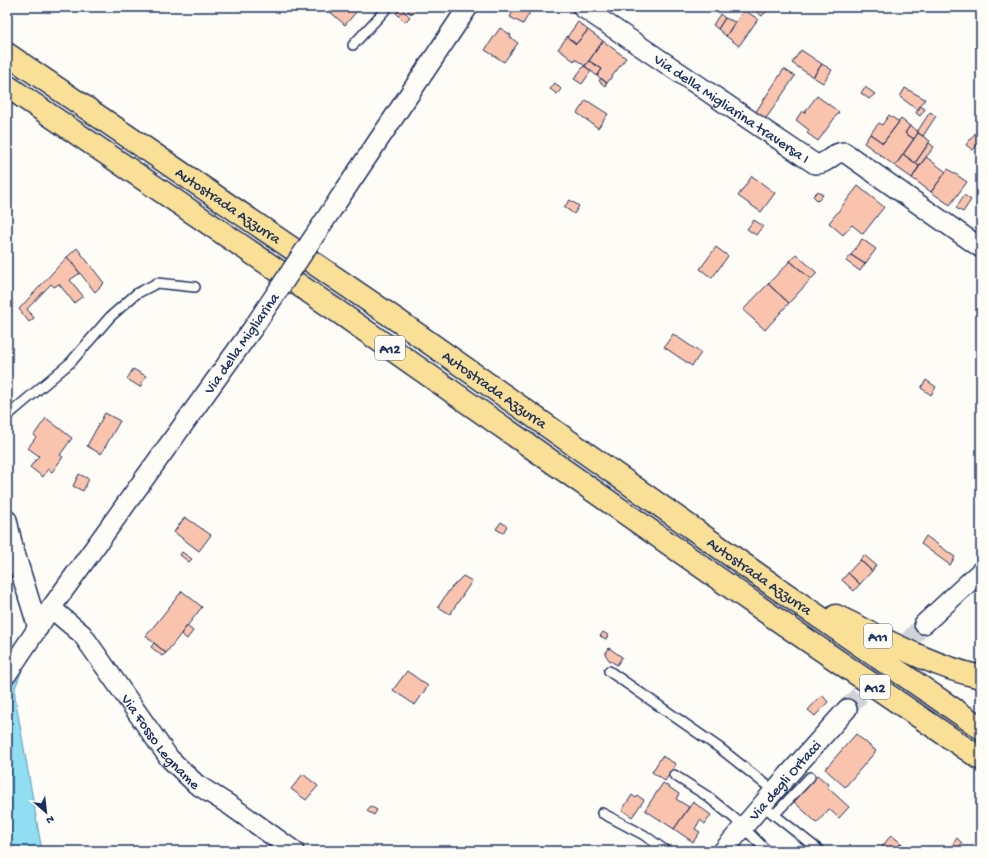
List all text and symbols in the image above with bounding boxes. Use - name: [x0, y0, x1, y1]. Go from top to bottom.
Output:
- street label: Via della Migliarina traversa I: [649, 50, 812, 169]
- street label: Autostrada Azzurra: [171, 164, 284, 249]
- street label: Via della Migliarina: [200, 289, 285, 399]
- road number: A12: [375, 336, 405, 360]
- street label: Autostrada Azzurra: [438, 348, 550, 434]
- street label: Autostrada Azzurra: [703, 534, 815, 621]
- road number: A11: [864, 624, 892, 648]
- road number: A12: [860, 675, 890, 699]
- street label: Via Fosso Legname: [115, 691, 203, 794]
- street label: Via degli Ortacci: [745, 737, 826, 826]
- north arrow: [26, 792, 66, 832]
- text: N: [44, 812, 56, 826]

